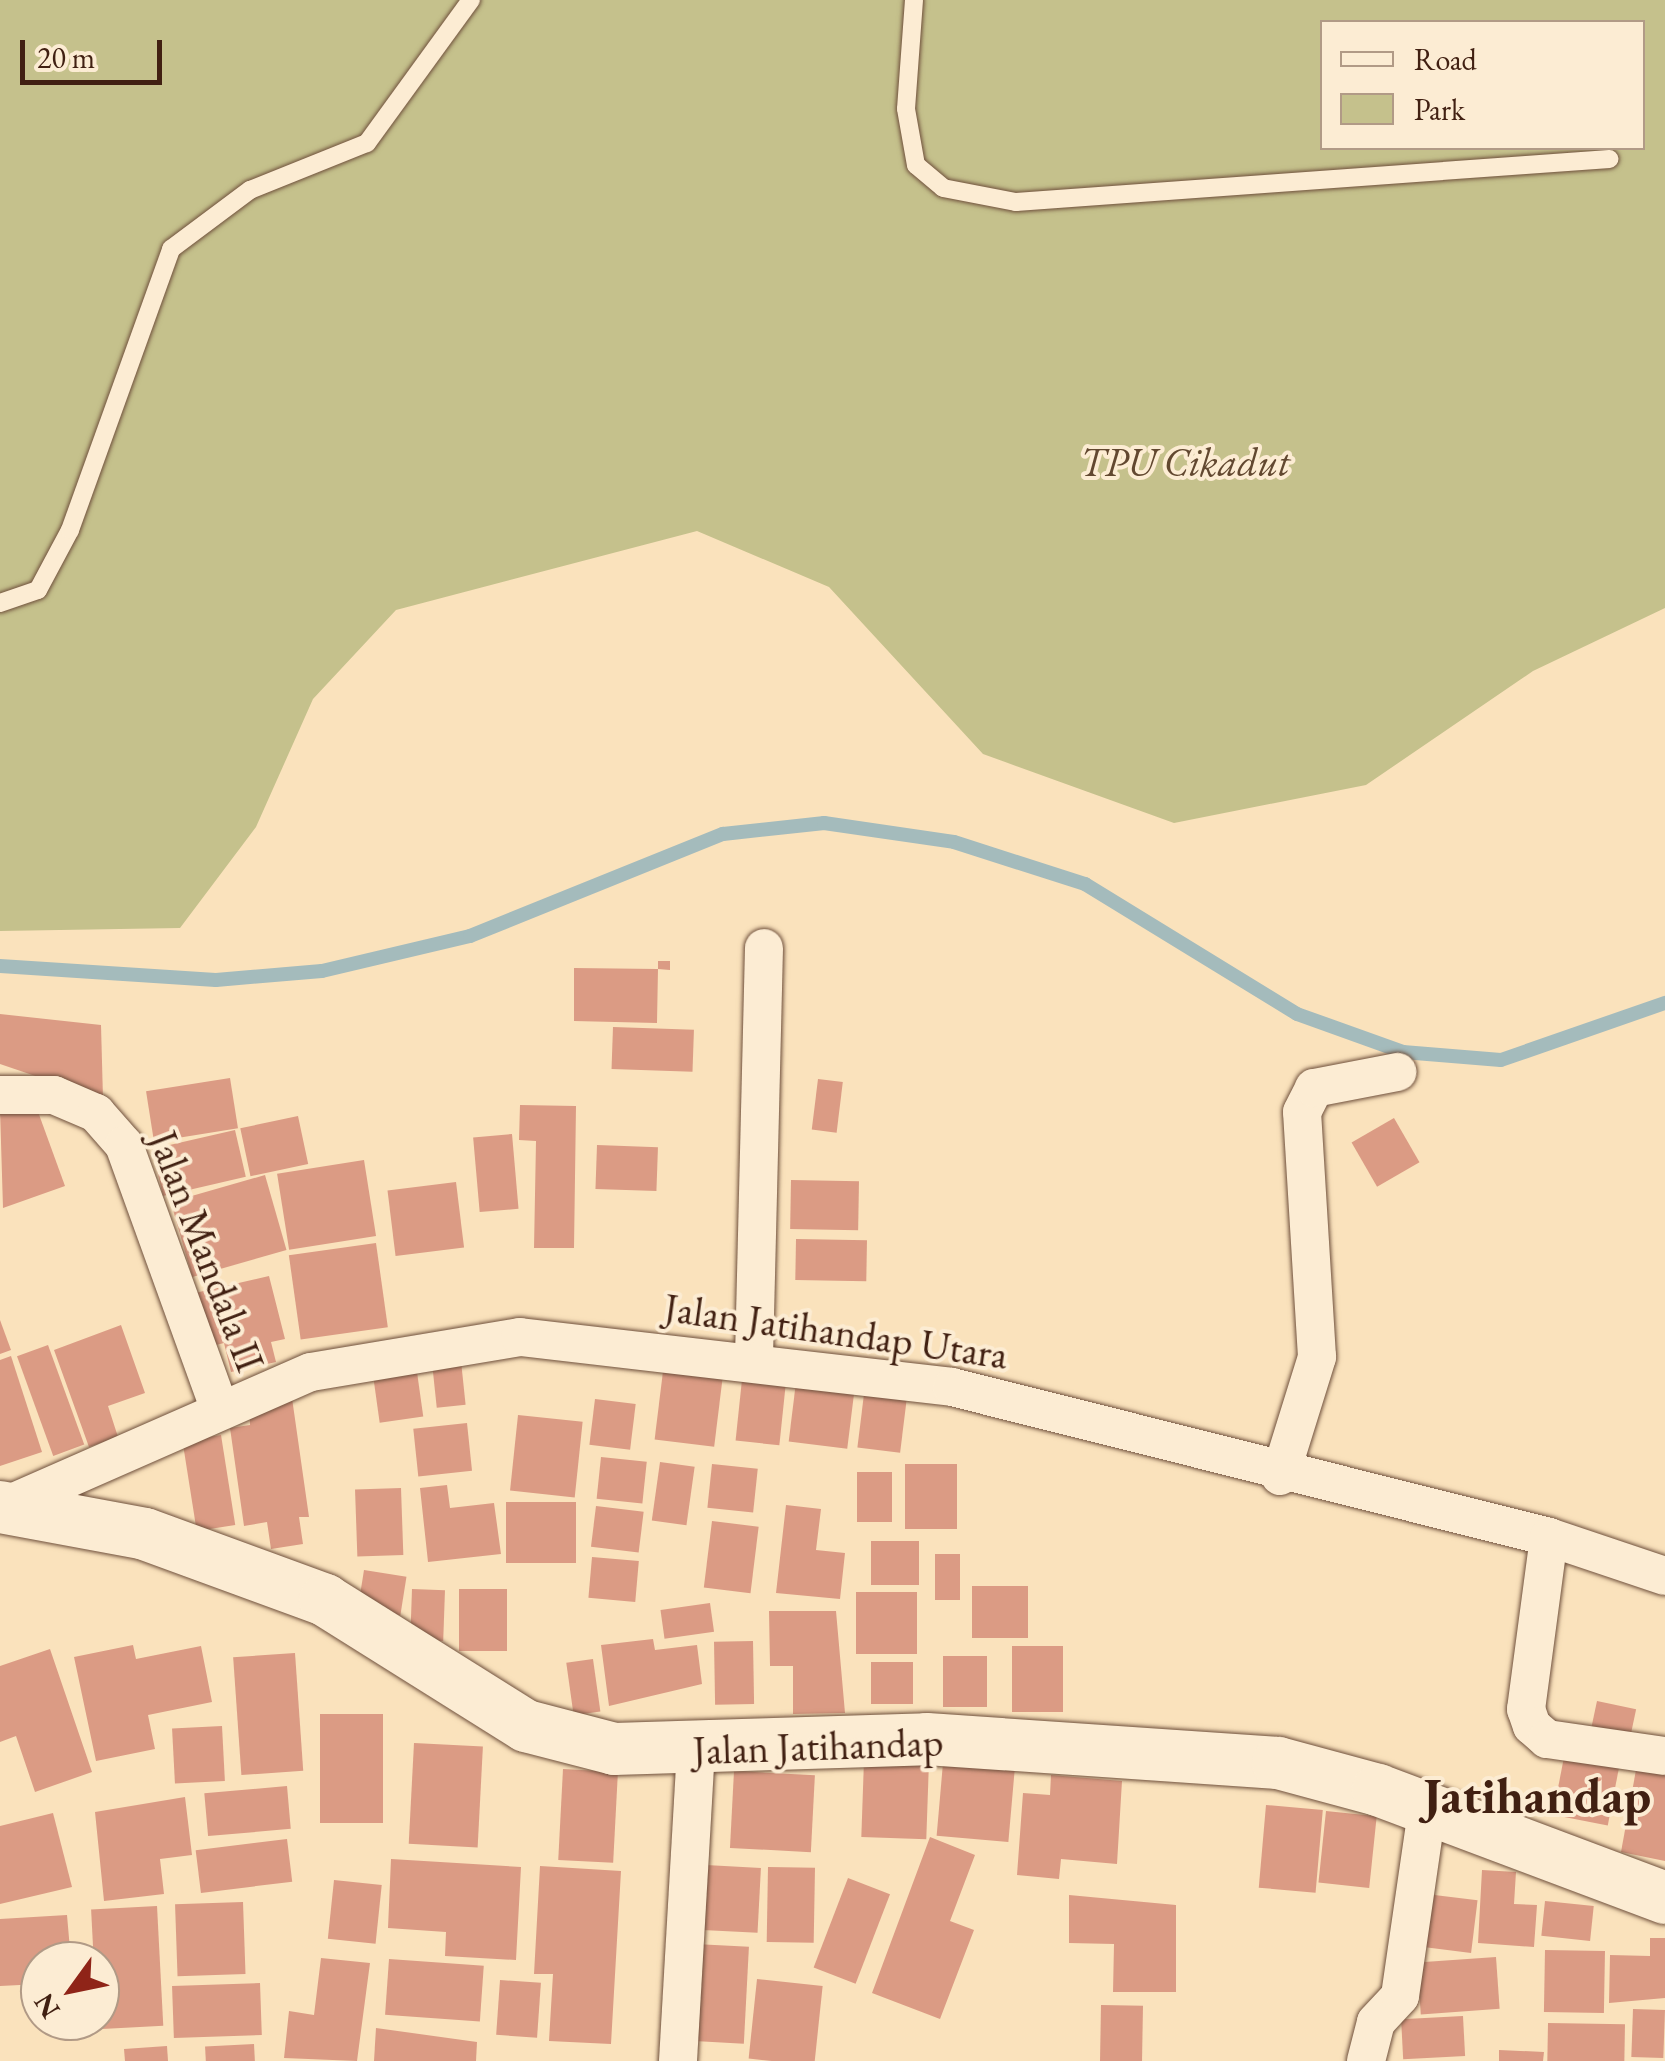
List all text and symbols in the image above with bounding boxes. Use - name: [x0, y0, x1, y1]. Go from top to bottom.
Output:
- scale bar: [25, 20, 168, 82]
- legend: [1320, 20, 1645, 150]
- text: 20 m: [37, 38, 95, 77]
- text: Road: [1414, 40, 1477, 79]
- text: Park: [1414, 90, 1465, 129]
- park label: TPU Cikadut: [1080, 438, 1290, 486]
- street label: Jalan Mandala II: [139, 1124, 275, 1378]
- street label: Jalan Jatihandap Utara: [661, 1283, 1011, 1379]
- street label: Jalan Jatihandap: [692, 1718, 944, 1774]
- district label: Jatihandap: [1423, 1766, 1651, 1826]
- north arrow: [20, 1941, 120, 2041]
- text: N: [25, 1987, 68, 2026]

